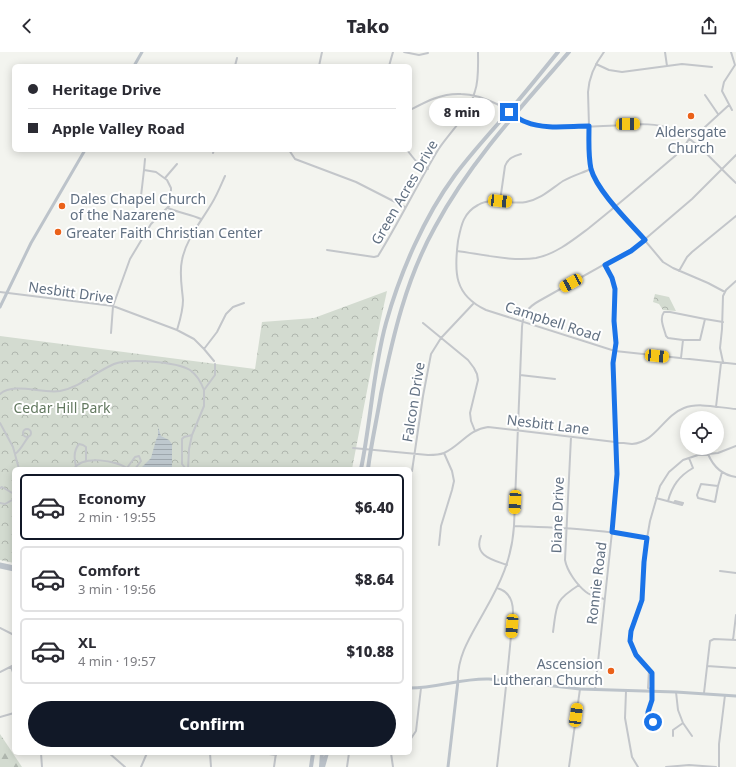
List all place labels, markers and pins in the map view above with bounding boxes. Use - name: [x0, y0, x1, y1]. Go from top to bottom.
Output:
- marker: Aldersgate Church: [686, 111, 696, 121]
- place label: Aldersgate Church: [656, 122, 727, 157]
- place label: Dales Chapel Church of the Nazarene: [70, 189, 206, 224]
- marker: Dales Chapel Church of the Nazarene: [57, 201, 67, 211]
- place label: Greater Faith Christian Center: [66, 223, 263, 242]
- marker: Greater Faith Christian Center: [53, 227, 63, 237]
- place label: Ascension Lutheran Church: [493, 654, 603, 689]
- marker: Ascension Lutheran Church: [606, 666, 616, 676]

